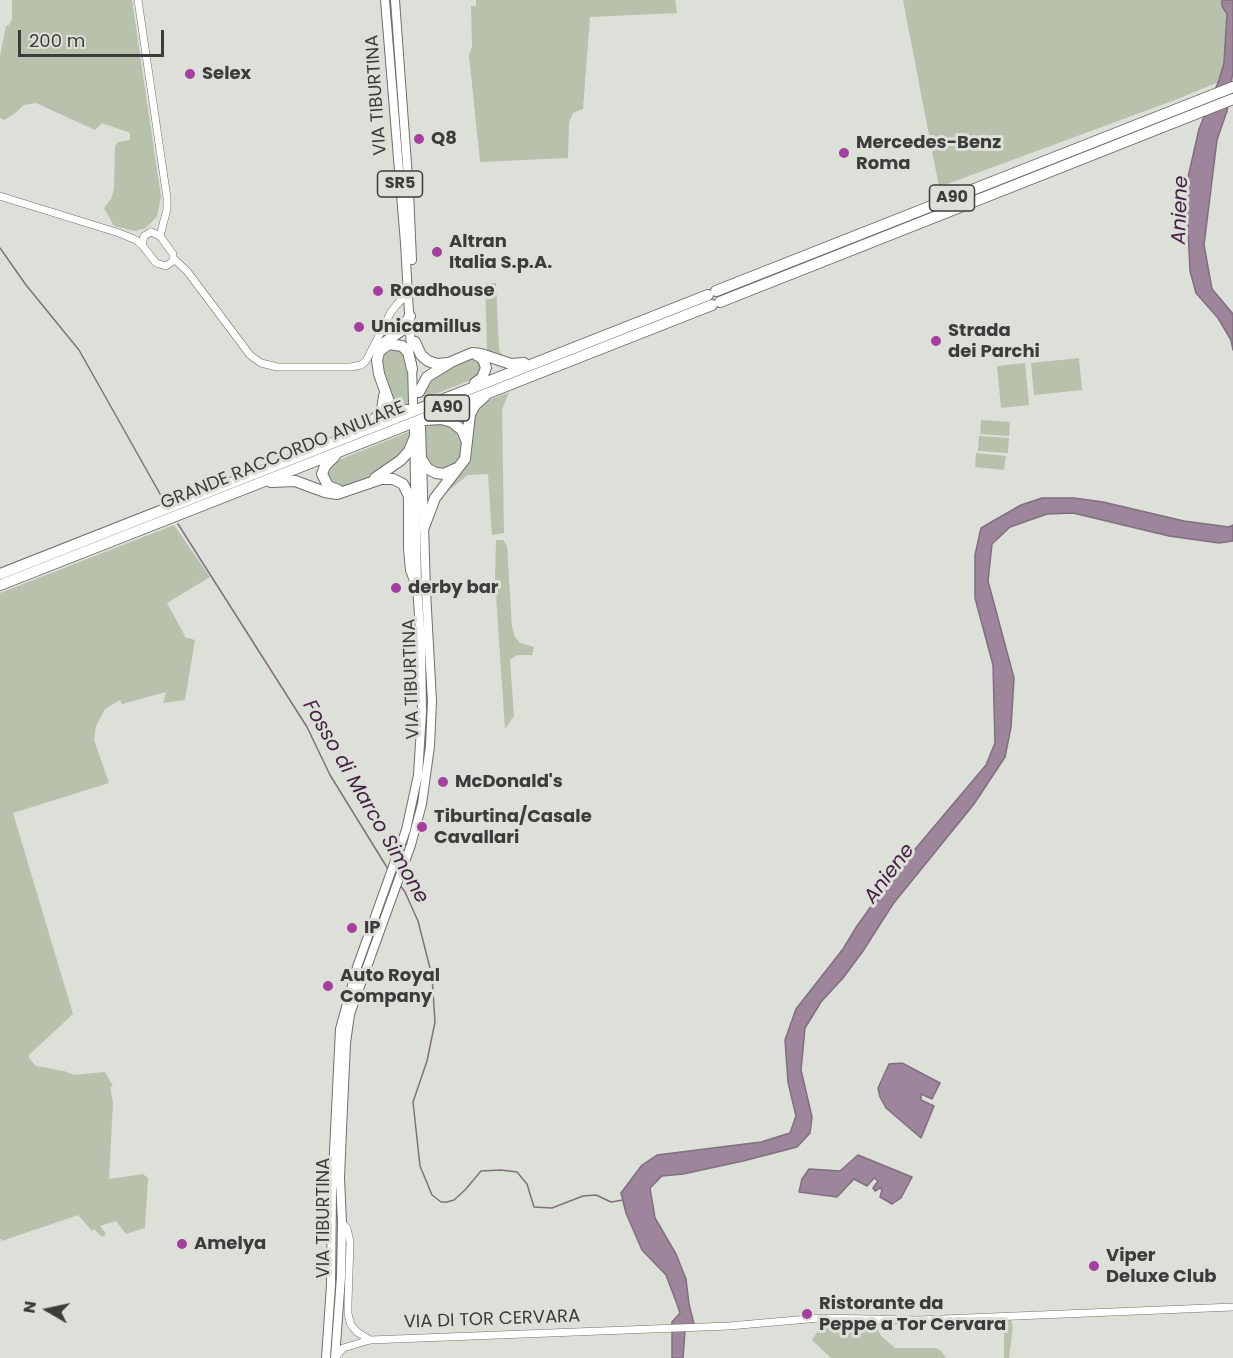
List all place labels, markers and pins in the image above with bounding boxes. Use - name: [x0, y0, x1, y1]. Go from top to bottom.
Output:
- place label: Selex: [202, 63, 251, 85]
- marker: Selex: [183, 67, 197, 81]
- place label: Q8: [431, 128, 457, 150]
- marker: Q8: [412, 132, 426, 146]
- place label: Mercedes-Benz Roma: [856, 132, 1001, 174]
- marker: Mercedes-Benz Roma: [837, 146, 851, 160]
- place label: Altran Italia S.p.A.: [449, 231, 552, 274]
- marker: Altran Italia S.p.A.: [430, 245, 444, 259]
- place label: Roadhouse: [390, 280, 495, 302]
- marker: Roadhouse: [371, 284, 385, 298]
- place label: Unicamillus: [371, 316, 481, 338]
- marker: Unicamillus: [352, 320, 366, 334]
- place label: Strada dei Parchi: [948, 320, 1040, 362]
- marker: Strada dei Parchi: [929, 334, 943, 348]
- place label: derby bar: [408, 577, 499, 599]
- marker: derby bar: [389, 581, 403, 595]
- place label: McDonald's: [455, 771, 563, 793]
- marker: McDonald's: [436, 775, 450, 789]
- place label: Tiburtina/Casale Cavallari: [434, 806, 592, 848]
- marker: Tiburtina/Casale Cavallari: [415, 820, 429, 834]
- place label: IP: [364, 917, 381, 939]
- marker: IP: [345, 921, 359, 935]
- place label: Auto Royal Company: [340, 965, 440, 1008]
- marker: Auto Royal Company: [321, 979, 335, 993]
- place label: Amelya: [194, 1233, 266, 1255]
- marker: Amelya: [175, 1237, 189, 1251]
- place label: Viper Deluxe Club: [1106, 1245, 1216, 1288]
- marker: Viper Deluxe Club: [1087, 1259, 1101, 1273]
- place label: Ristorante da Peppe a Tor Cervara: [819, 1293, 1006, 1336]
- marker: Ristorante da Peppe a Tor Cervara: [800, 1307, 814, 1321]

